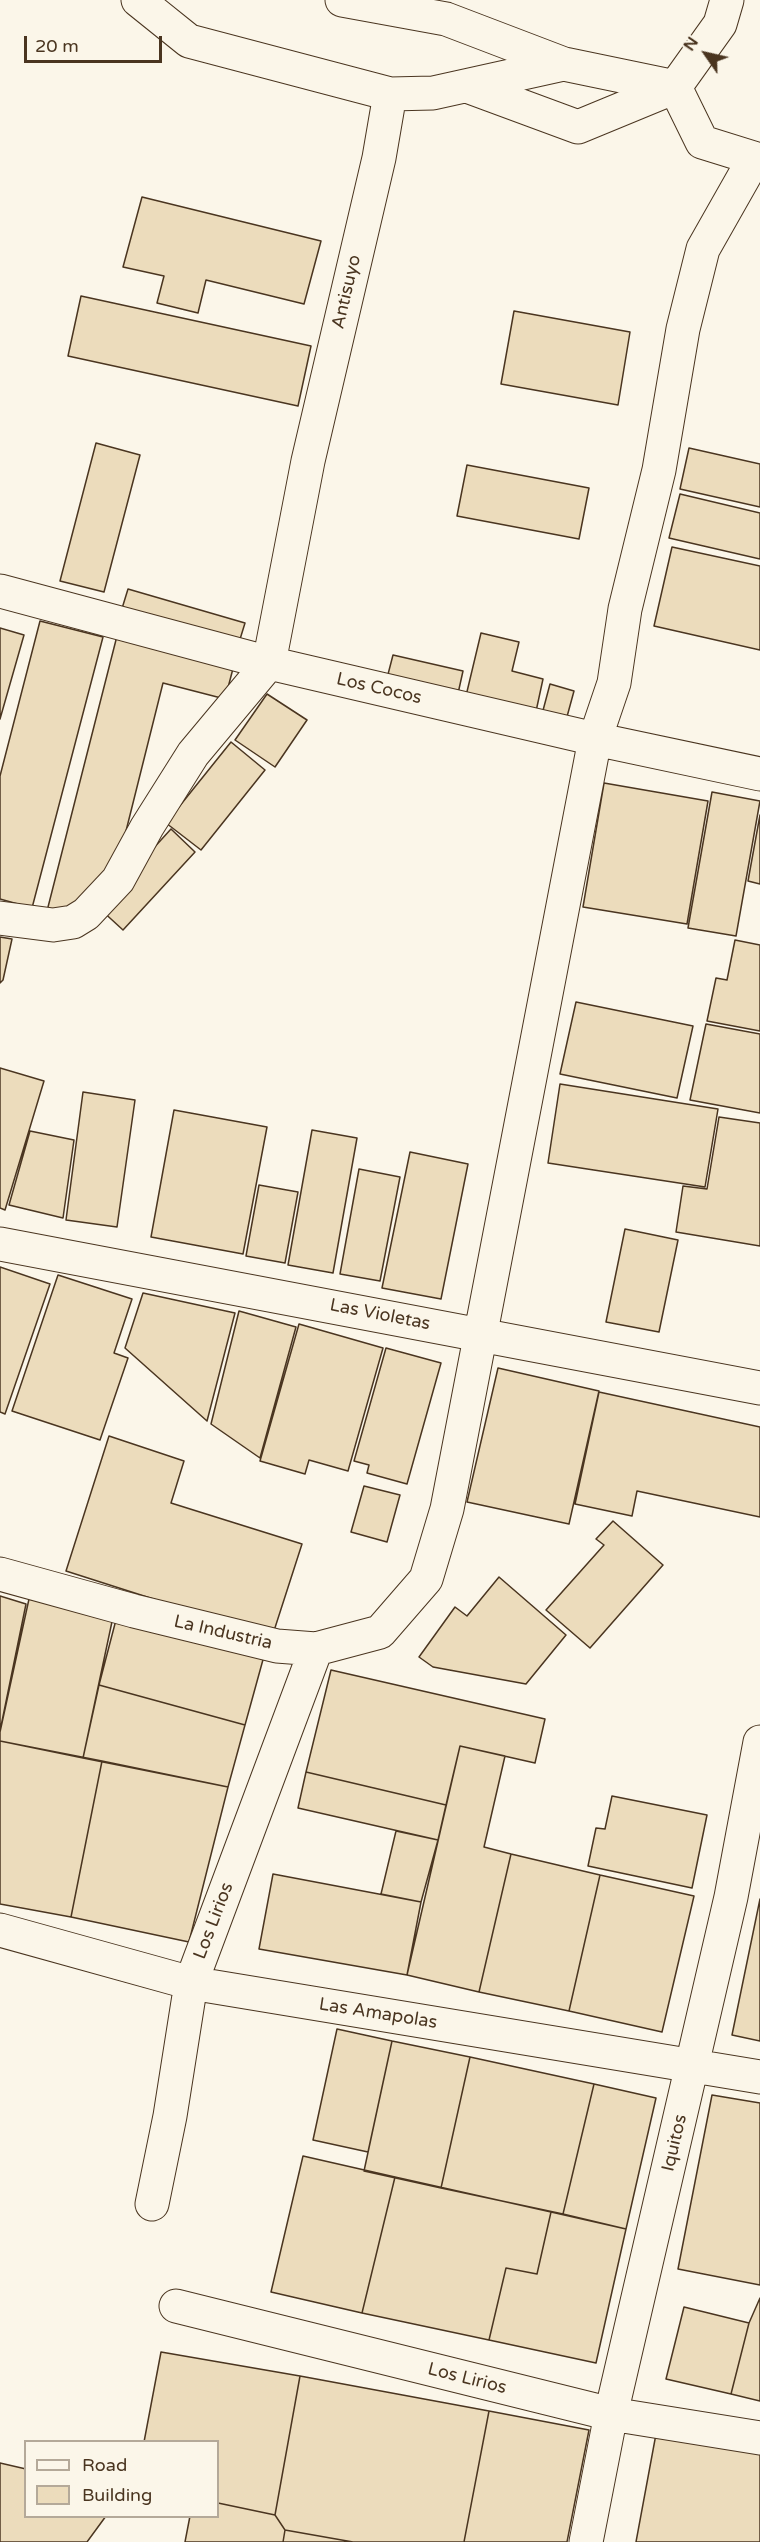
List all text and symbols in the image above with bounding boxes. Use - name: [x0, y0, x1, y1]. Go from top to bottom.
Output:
- scale bar: [27, 24, 165, 62]
- north arrow: [676, 24, 736, 84]
- text: N: [679, 33, 703, 55]
- text: 20 m: [35, 35, 79, 57]
- street label: Antisuyo: [328, 253, 366, 331]
- street label: Los Cocos: [334, 669, 424, 709]
- street label: Las Violetas: [328, 1295, 432, 1335]
- street label: La Industria: [172, 1611, 274, 1655]
- street label: Los Lirios: [190, 1880, 238, 1962]
- street label: Las Amapolas: [317, 1994, 439, 2034]
- street label: Iquitos: [658, 2112, 692, 2174]
- street label: Los Lirios: [425, 2359, 509, 2399]
- legend: [24, 2440, 219, 2518]
- text: Road: [82, 2454, 127, 2476]
- text: Building: [82, 2484, 152, 2506]

